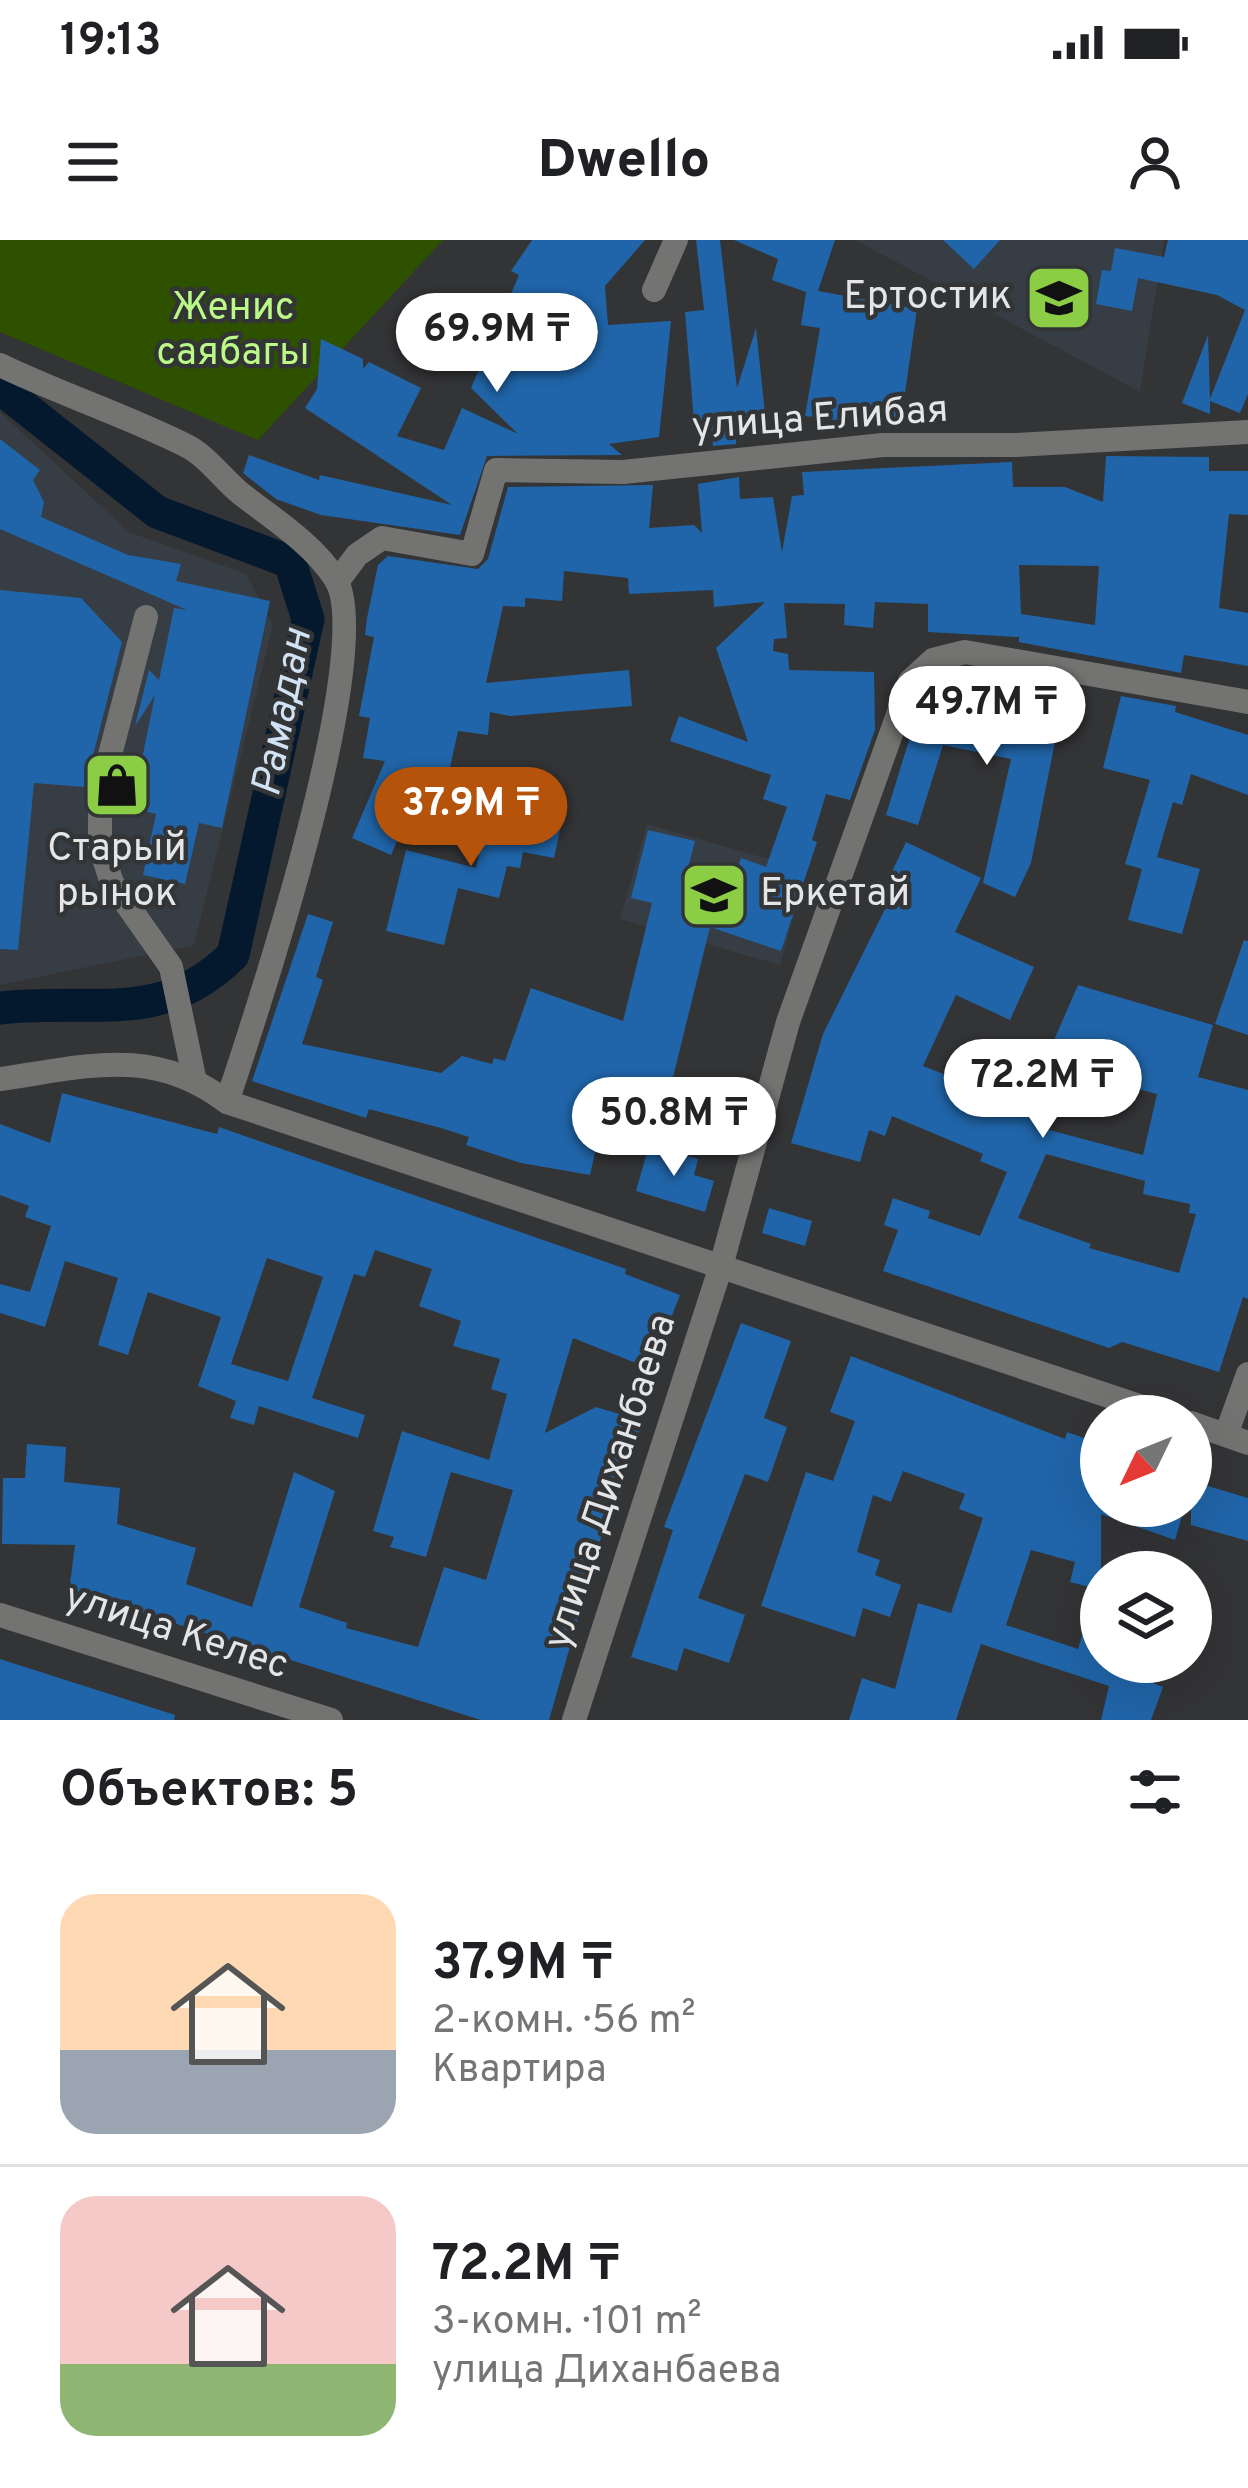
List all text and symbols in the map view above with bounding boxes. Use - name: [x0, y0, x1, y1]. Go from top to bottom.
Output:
- text: 19:13: [60, 14, 162, 71]
- text: Dwello: [538, 128, 710, 197]
- icon: menu: [60, 129, 126, 195]
- icon: person: [1122, 129, 1188, 195]
- school or university icon: Ертостик: [1024, 263, 1094, 333]
- place label: Ертостик: [844, 274, 1012, 323]
- park label: Женис саябагы: [157, 285, 310, 379]
- pin: 69.9M ₸: [386, 293, 608, 395]
- text: 69.9M ₸: [423, 307, 571, 356]
- street label: улица Елибая: [690, 387, 950, 453]
- water label: Рамадан: [242, 624, 326, 801]
- pin: 49.7M ₸: [876, 666, 1098, 768]
- text: 49.7M ₸: [915, 680, 1059, 729]
- shop icon: Старый рынок: [82, 750, 152, 820]
- pin: 37.9M ₸: [360, 767, 582, 869]
- text: 37.9M ₸: [401, 781, 541, 830]
- place label: Старый рынок: [47, 826, 187, 920]
- school or university icon: Еркетай: [679, 860, 749, 930]
- place label: Еркетай: [760, 871, 910, 920]
- pin: 72.2M ₸: [932, 1039, 1154, 1141]
- text: 72.2M ₸: [971, 1053, 1115, 1102]
- pin: 50.8M ₸: [563, 1077, 785, 1179]
- text: 50.8M ₸: [599, 1091, 749, 1140]
- street label: улица Диханбаева: [535, 1308, 689, 1656]
- north arrow: [1080, 1395, 1212, 1527]
- map controls: [1080, 1395, 1212, 1683]
- button: layers: [1080, 1551, 1212, 1683]
- street label: улица Келес: [58, 1574, 294, 1692]
- icon: filters: [1122, 1759, 1188, 1825]
- text: Объектов: 5: [60, 1760, 358, 1825]
- text: 37.9M ₸: [432, 1933, 614, 1998]
- icon: home: [156, 1942, 300, 2086]
- text: 2-комн. · 56 m²: [432, 1998, 696, 2047]
- text: Квартира: [432, 2047, 606, 2096]
- text: 72.2M ₸: [432, 2234, 621, 2299]
- icon: home: [156, 2244, 300, 2388]
- text: 3-комн. · 101 m²: [432, 2299, 702, 2348]
- text: улица Диханбаева: [432, 2348, 781, 2397]

